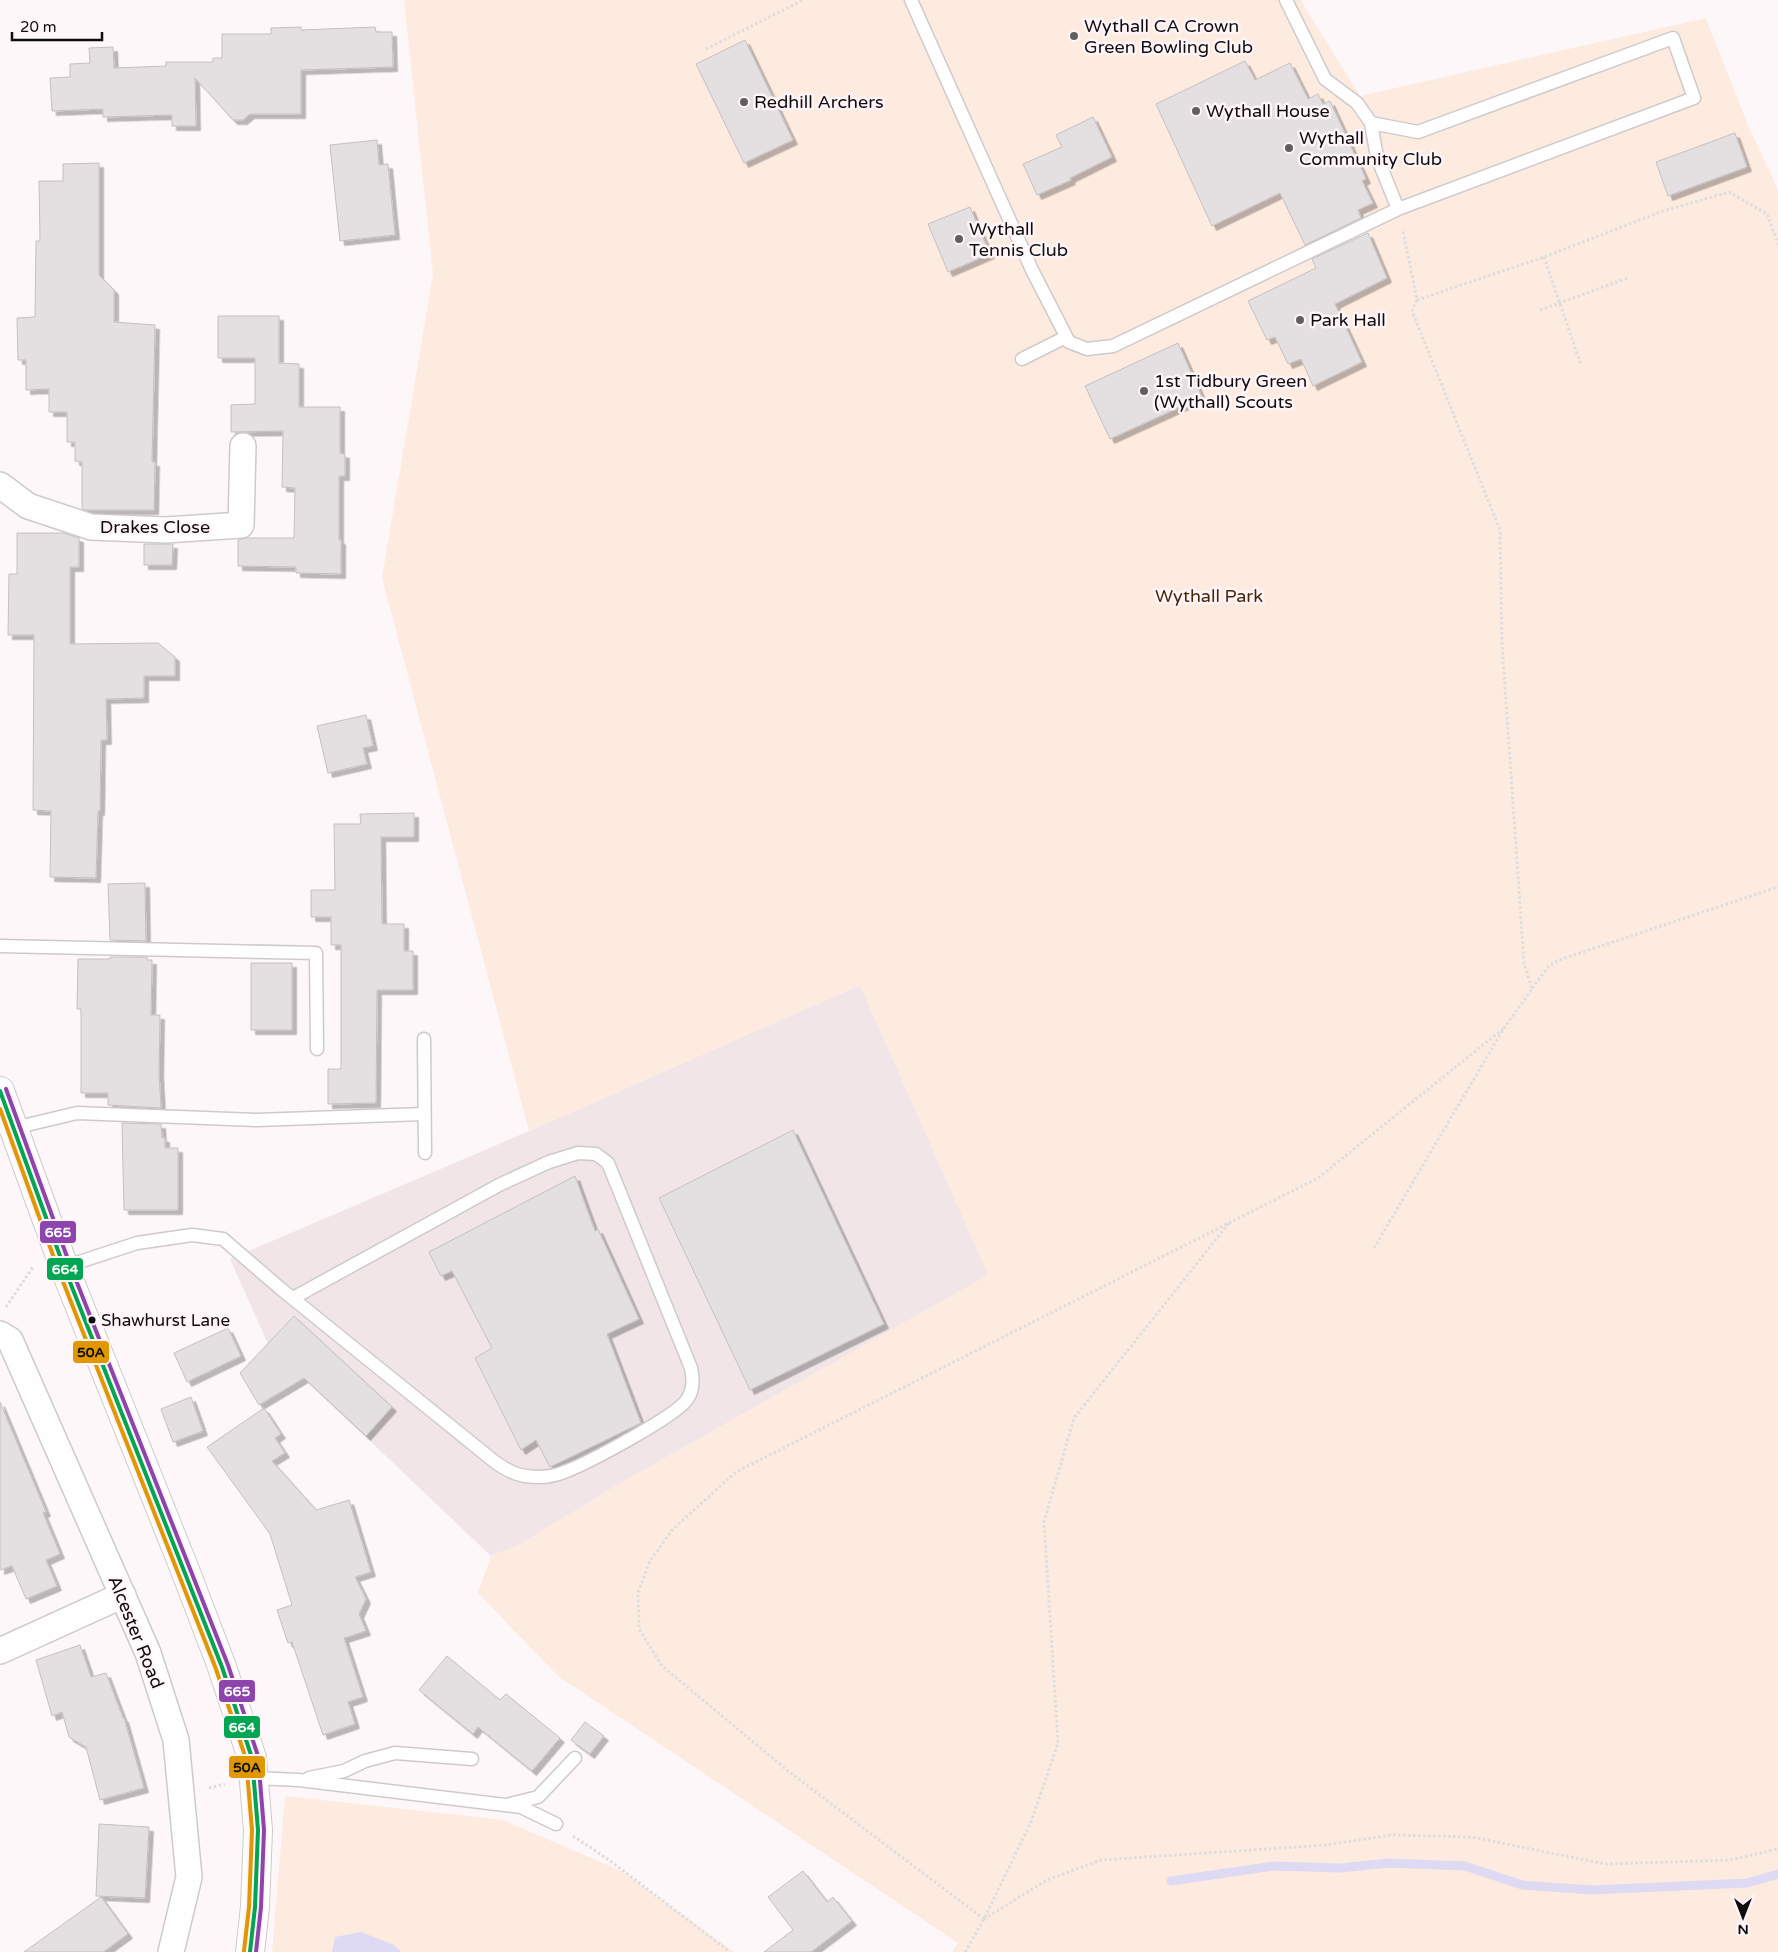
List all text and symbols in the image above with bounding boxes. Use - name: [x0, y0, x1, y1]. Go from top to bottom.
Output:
- scale bar: [12, 10, 102, 42]
- place label: Wythall CA Crown Green Bowling Club: [1084, 15, 1253, 58]
- text: 20 m: [20, 18, 57, 36]
- marker: Wythall CA Crown Green Bowling Club: [1068, 30, 1080, 42]
- place label: Redhill Archers: [754, 91, 884, 113]
- marker: Redhill Archers: [738, 96, 750, 108]
- place label: Wythall House: [1206, 100, 1330, 122]
- marker: Wythall House: [1190, 105, 1202, 117]
- place label: Wythall Community Club: [1299, 127, 1442, 170]
- marker: Wythall Community Club: [1283, 142, 1295, 154]
- place label: Wythall Tennis Club: [969, 218, 1068, 261]
- marker: Wythall Tennis Club: [953, 233, 965, 245]
- place label: Park Hall: [1310, 309, 1386, 331]
- marker: Park Hall: [1294, 314, 1306, 326]
- place label: 1st Tidbury Green (Wythall) Scouts: [1154, 370, 1307, 413]
- marker: 1st Tidbury Green (Wythall) Scouts: [1138, 385, 1150, 397]
- street label: Drakes Close: [100, 516, 210, 538]
- park label: Wythall Park: [1155, 585, 1263, 607]
- line badge: 665: [39, 1220, 77, 1244]
- text: 665: [45, 1224, 71, 1241]
- line badge: 664: [46, 1257, 84, 1281]
- text: 664: [52, 1261, 78, 1278]
- place label: Shawhurst Lane: [101, 1310, 230, 1331]
- marker: Shawhurst Lane: [87, 1315, 97, 1325]
- line badge: 50A: [72, 1340, 110, 1364]
- text: 50A: [77, 1344, 106, 1361]
- street label: Alcester Road: [103, 1572, 169, 1692]
- line badge: 665: [218, 1679, 256, 1703]
- text: 665: [224, 1683, 250, 1700]
- line badge: 664: [223, 1715, 261, 1739]
- text: 664: [229, 1719, 255, 1736]
- line badge: 50A: [228, 1755, 266, 1779]
- text: 50A: [233, 1759, 262, 1776]
- north arrow: [1718, 1892, 1768, 1942]
- text: N: [1737, 1921, 1749, 1938]

